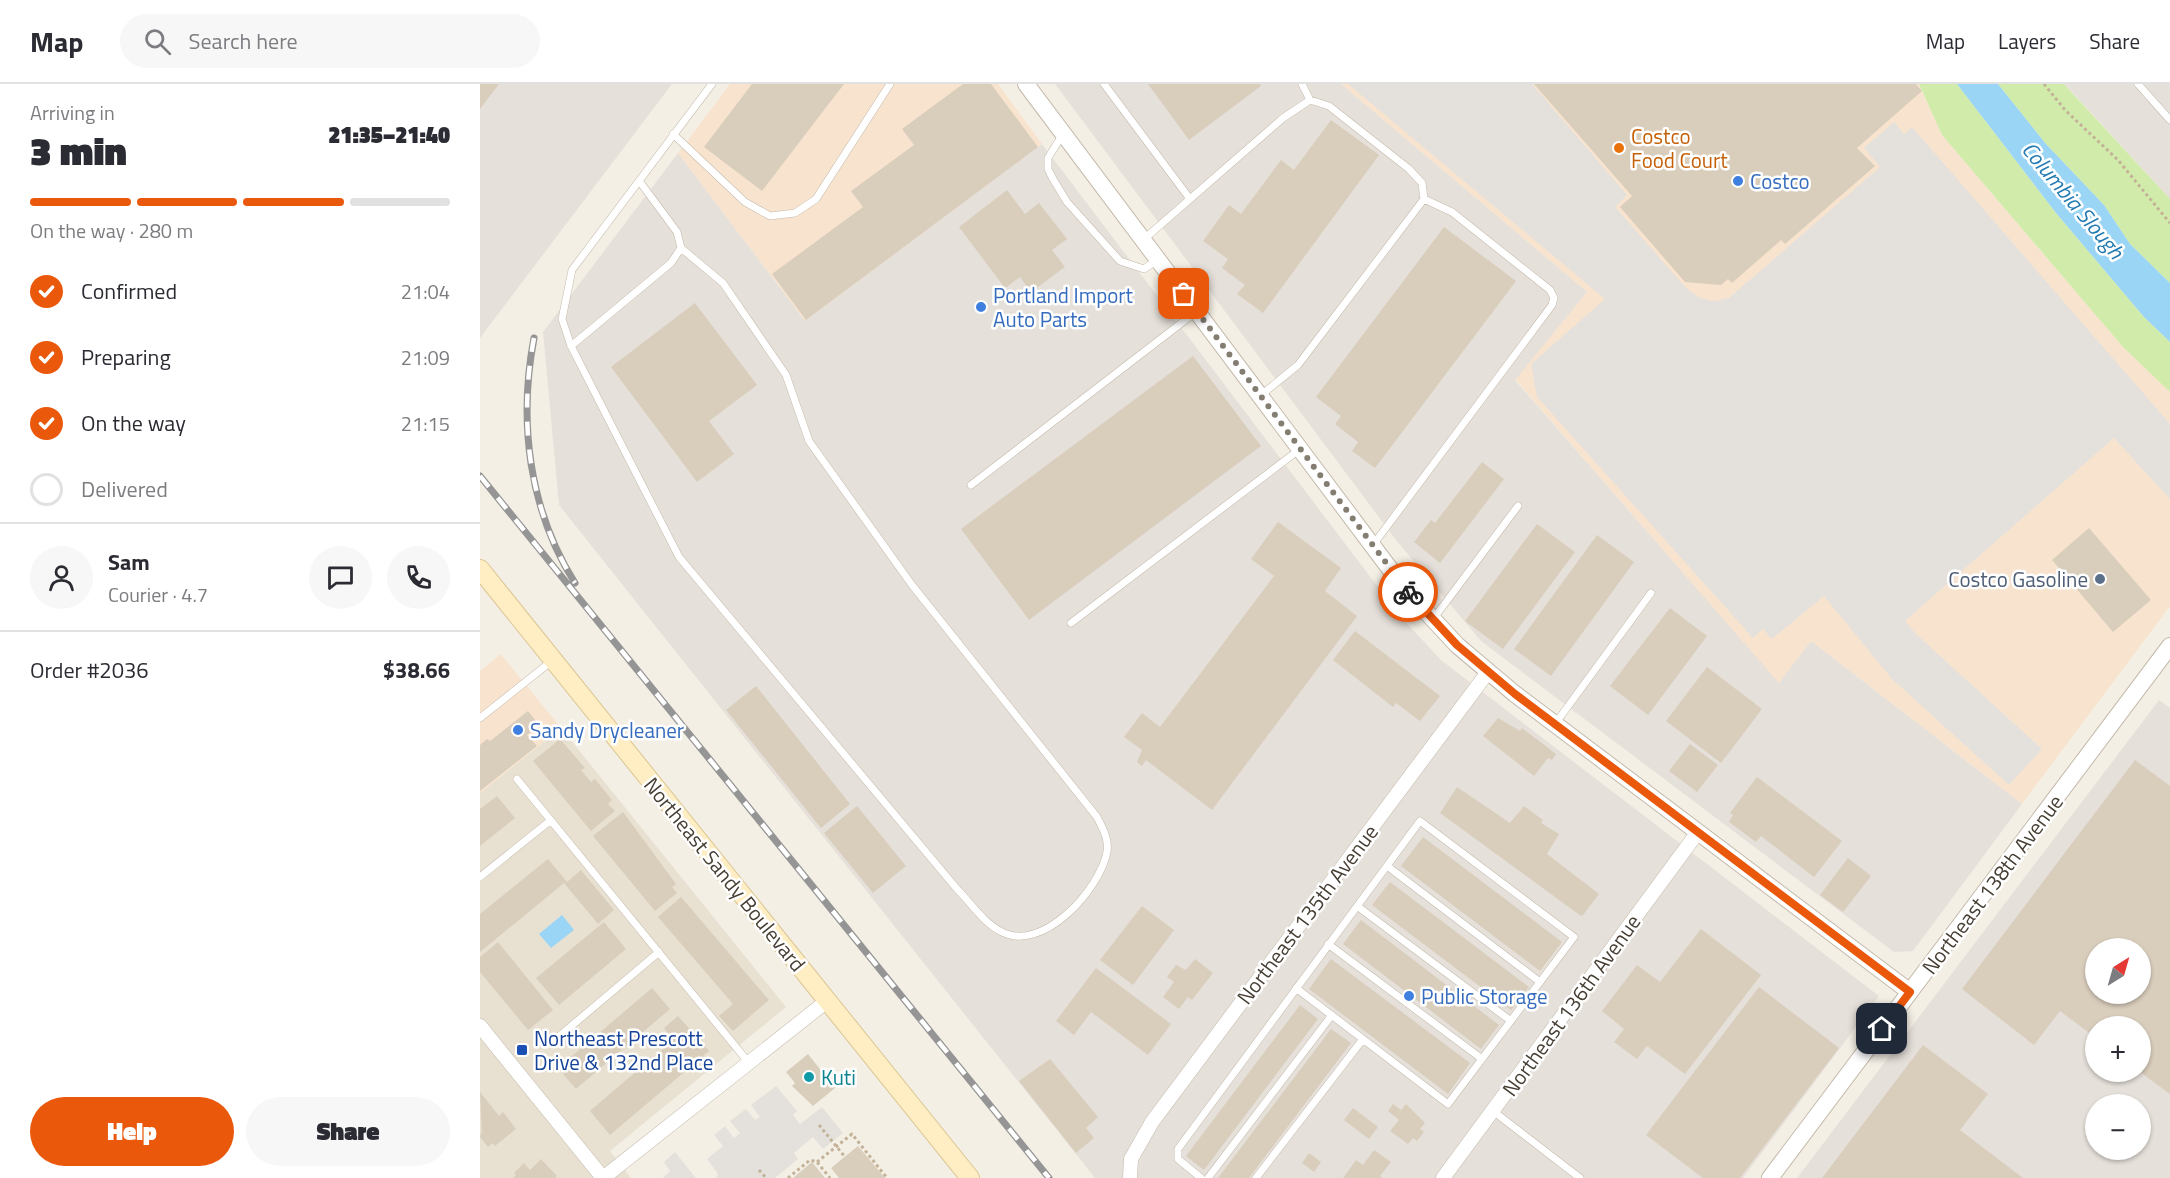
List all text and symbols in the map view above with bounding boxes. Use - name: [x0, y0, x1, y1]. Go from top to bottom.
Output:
- search box: [120, 14, 540, 68]
- text: Map: [30, 20, 84, 63]
- text: Search here: [189, 24, 298, 58]
- icon: search: [141, 25, 174, 58]
- text: Map: [1926, 25, 1965, 57]
- text: Layers: [1998, 25, 2056, 57]
- text: Share: [2089, 25, 2140, 57]
- text: Arriving in: [30, 97, 115, 128]
- text: 21:35–21:40: [328, 118, 450, 152]
- place label: Costco Food Court: [1631, 120, 1728, 176]
- text: 3 min: [30, 121, 127, 180]
- water label: Columbia Slough: [2014, 134, 2133, 267]
- marker: Costco Food Court: [1612, 141, 1626, 155]
- place label: Costco: [1750, 165, 1810, 197]
- marker: Costco: [1731, 174, 1745, 188]
- text: On the way · 280 m: [30, 215, 193, 246]
- pin: [1158, 268, 1209, 319]
- text: Confirmed: [81, 274, 177, 308]
- icon: check: [30, 275, 63, 308]
- text: 21:04: [401, 276, 450, 307]
- icon: bag: [1167, 277, 1200, 310]
- place label: Portland Import Auto Parts: [993, 279, 1134, 335]
- marker: Portland Import Auto Parts: [974, 300, 988, 314]
- text: Preparing: [81, 340, 171, 374]
- icon: check: [30, 341, 63, 374]
- text: 21:09: [401, 342, 450, 373]
- text: On the way: [81, 406, 186, 440]
- icon: check: [30, 407, 63, 440]
- text: 21:15: [401, 408, 450, 439]
- text: Delivered: [81, 472, 168, 506]
- text: Sam: [108, 545, 150, 579]
- button: person: [30, 546, 93, 609]
- button: chat: [309, 546, 372, 609]
- button: phone: [387, 546, 450, 609]
- courier: [1378, 562, 1438, 622]
- place label: Costco Gasoline: [1948, 563, 2088, 595]
- marker: Costco Gasoline: [2093, 572, 2107, 586]
- icon: bike: [1392, 576, 1425, 609]
- text: Courier · 4.7: [108, 579, 208, 610]
- text: Order #2036: [30, 653, 149, 687]
- text: $38.66: [383, 653, 450, 687]
- place label: Sandy Drycleaner: [530, 714, 684, 746]
- marker: Sandy Drycleaner: [511, 723, 525, 737]
- street label: Northeast Sandy Boulevard: [636, 770, 814, 978]
- street label: Northeast 138th Avenue: [1914, 787, 2070, 981]
- street label: Northeast 135th Avenue: [1229, 817, 1385, 1011]
- street label: Northeast 136th Avenue: [1494, 907, 1648, 1103]
- north arrow: [2085, 938, 2151, 1004]
- map controls: [2085, 938, 2151, 1160]
- place label: Public Storage: [1421, 980, 1548, 1012]
- marker: Public Storage: [1402, 989, 1416, 1003]
- pin: [1856, 1003, 1907, 1054]
- icon: home: [1865, 1012, 1898, 1045]
- button: +: [2085, 1016, 2151, 1082]
- place label: Northeast Prescott Drive & 132nd Place: [534, 1022, 713, 1078]
- marker: Northeast Prescott Drive & 132nd Place: [515, 1043, 529, 1057]
- place label: Kuti: [821, 1061, 856, 1093]
- marker: Kuti: [802, 1070, 816, 1084]
- button: −: [2085, 1094, 2151, 1160]
- button: Help: [30, 1097, 234, 1166]
- button: Share: [246, 1097, 450, 1166]

